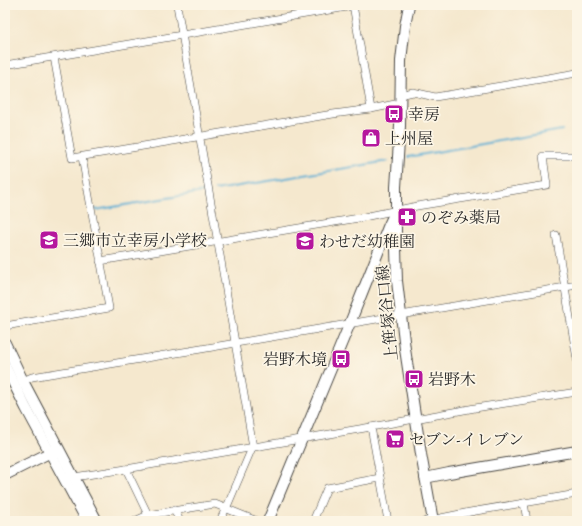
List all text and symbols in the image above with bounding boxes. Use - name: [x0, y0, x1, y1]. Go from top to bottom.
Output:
- bus stop icon: 幸房: [383, 103, 405, 125]
- place label: 幸房: [408, 104, 440, 125]
- shop icon: 上州屋: [360, 127, 382, 149]
- place label: 上州屋: [385, 128, 433, 149]
- pharmacy icon: のぞみ薬局: [396, 206, 418, 228]
- place label: のぞみ薬局: [421, 207, 501, 228]
- school or university icon: 三郷市立幸房小学校: [38, 229, 60, 251]
- place label: 三郷市立幸房小学校: [63, 230, 207, 251]
- school or university icon: わせだ幼稚園: [294, 230, 316, 252]
- place label: わせだ幼稚園: [319, 231, 415, 252]
- street label: 上笹塚谷口線: [372, 264, 402, 362]
- bus stop icon: 岩野木境: [330, 348, 352, 370]
- place label: 岩野木境: [263, 349, 327, 370]
- bus stop icon: 岩野木: [403, 368, 425, 390]
- place label: 岩野木: [428, 369, 476, 390]
- supermarket icon: セブン-イレブン: [384, 428, 406, 450]
- place label: セブン-イレブン: [409, 429, 524, 450]

